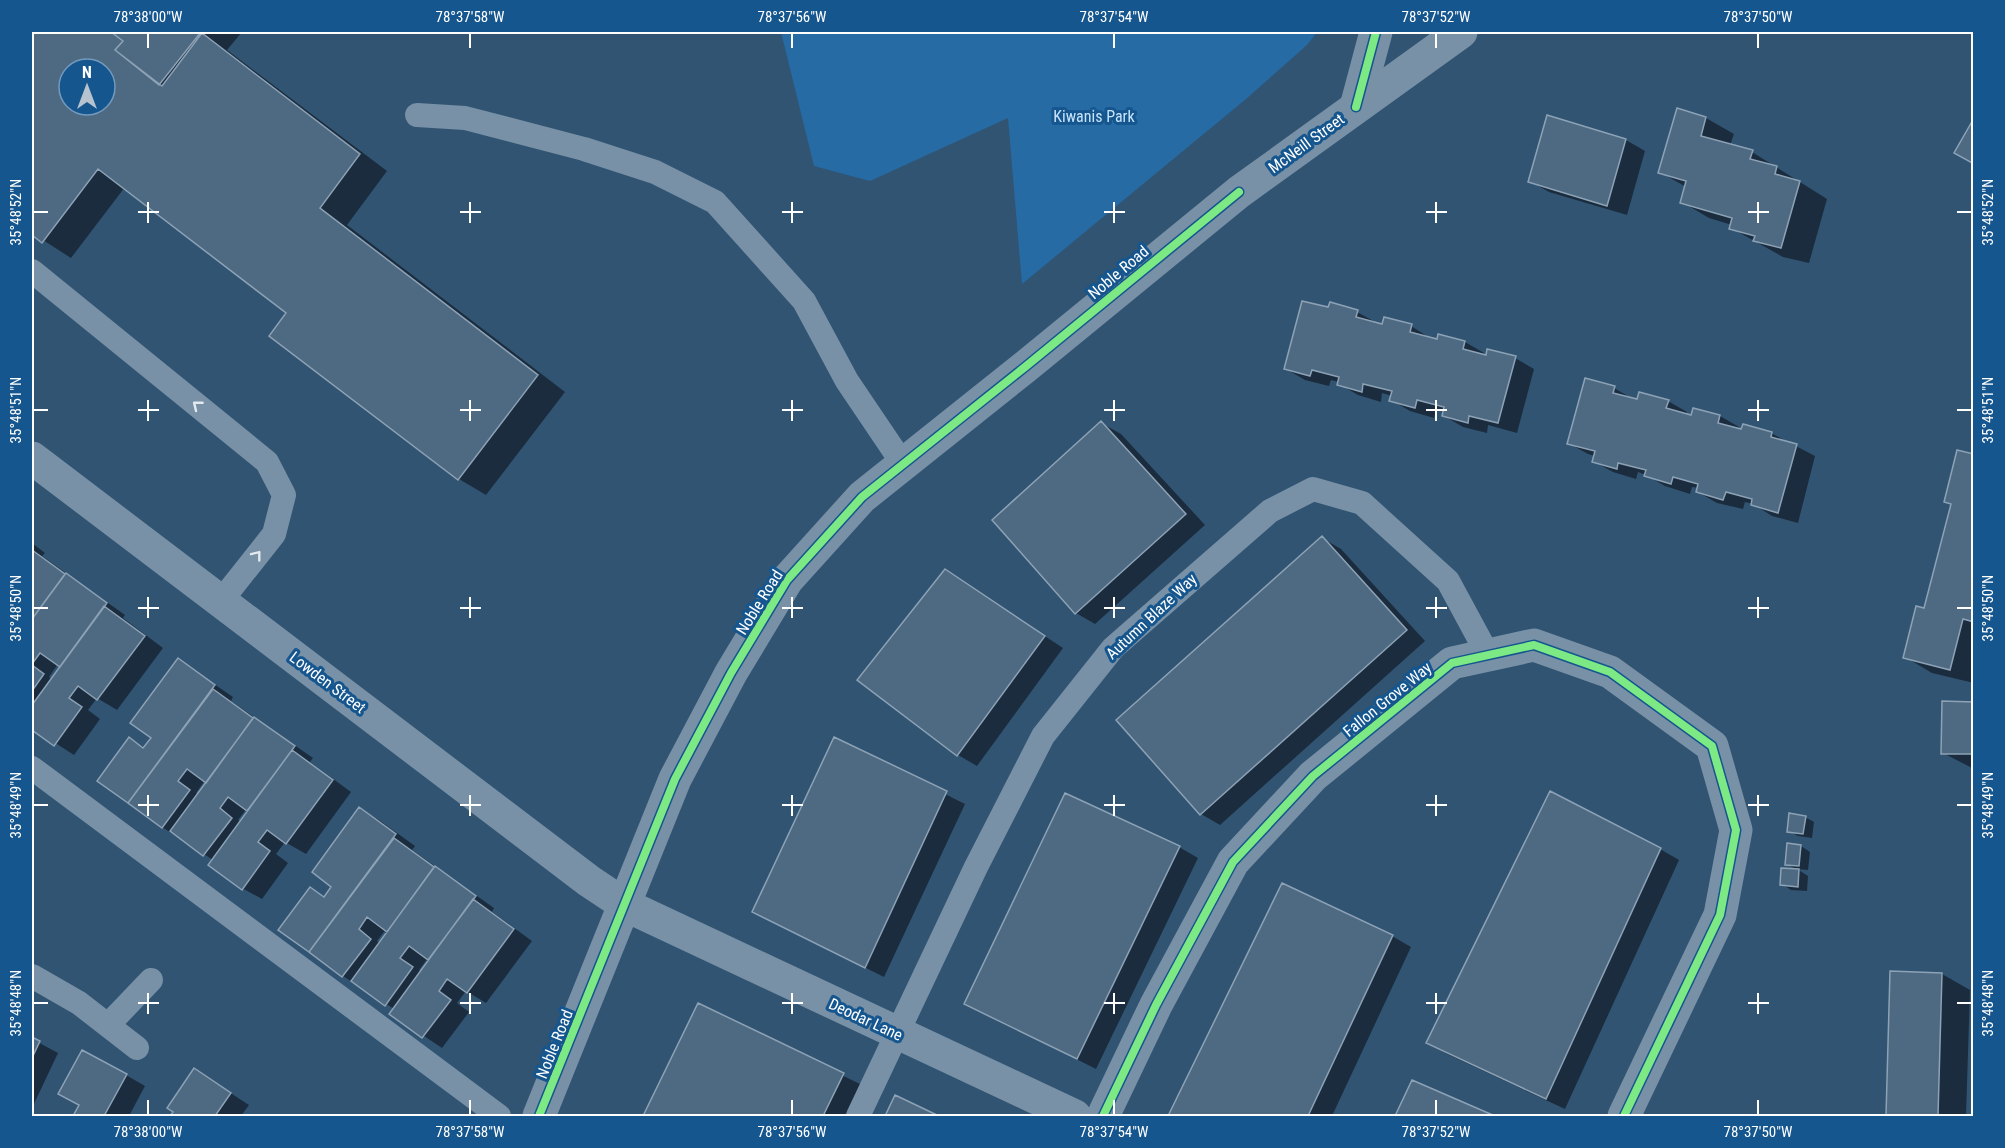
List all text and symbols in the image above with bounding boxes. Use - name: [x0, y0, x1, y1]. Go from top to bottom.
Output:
- text: 78°38'00"W: [114, 8, 183, 26]
- text: 78°37'58"W: [436, 8, 505, 26]
- text: 78°37'56"W: [758, 8, 827, 26]
- text: 78°37'54"W: [1080, 8, 1149, 26]
- text: 78°37'52"W: [1402, 8, 1471, 26]
- text: 78°37'50"W: [1724, 8, 1793, 26]
- north arrow: [57, 57, 117, 117]
- text: N: [82, 63, 92, 82]
- park label: Kiwanis Park: [1053, 107, 1135, 126]
- street label: McNeill Street: [1265, 109, 1348, 177]
- text: 35°48'52"N: [7, 179, 25, 245]
- text: 35°48'52"N: [1979, 179, 1997, 245]
- street label: Noble Road: [1084, 242, 1152, 303]
- text: 35°48'51"N: [7, 377, 25, 443]
- text: 35°48'51"N: [1979, 377, 1997, 443]
- one-way arrow: [192, 401, 203, 412]
- one-way arrow: [249, 551, 260, 562]
- street label: Noble Road: [732, 566, 787, 638]
- street label: Autumn Blaze Way: [1102, 569, 1201, 663]
- text: 35°48'50"N: [7, 575, 25, 641]
- text: 35°48'50"N: [1979, 575, 1997, 641]
- street label: Lowden Street: [286, 648, 370, 717]
- street label: Fallon Grove Way: [1339, 658, 1436, 741]
- text: 35°48'49"N: [7, 772, 25, 838]
- text: 35°48'49"N: [1979, 772, 1997, 838]
- text: 35°48'48"N: [7, 970, 25, 1036]
- text: 35°48'48"N: [1979, 970, 1997, 1036]
- street label: Deodar Lane: [826, 994, 906, 1045]
- street label: Noble Road: [532, 1007, 577, 1082]
- text: 78°38'00"W: [114, 1123, 183, 1141]
- text: 78°37'58"W: [436, 1123, 505, 1141]
- text: 78°37'56"W: [758, 1123, 827, 1141]
- text: 78°37'54"W: [1080, 1123, 1149, 1141]
- text: 78°37'52"W: [1402, 1123, 1471, 1141]
- text: 78°37'50"W: [1724, 1123, 1793, 1141]

